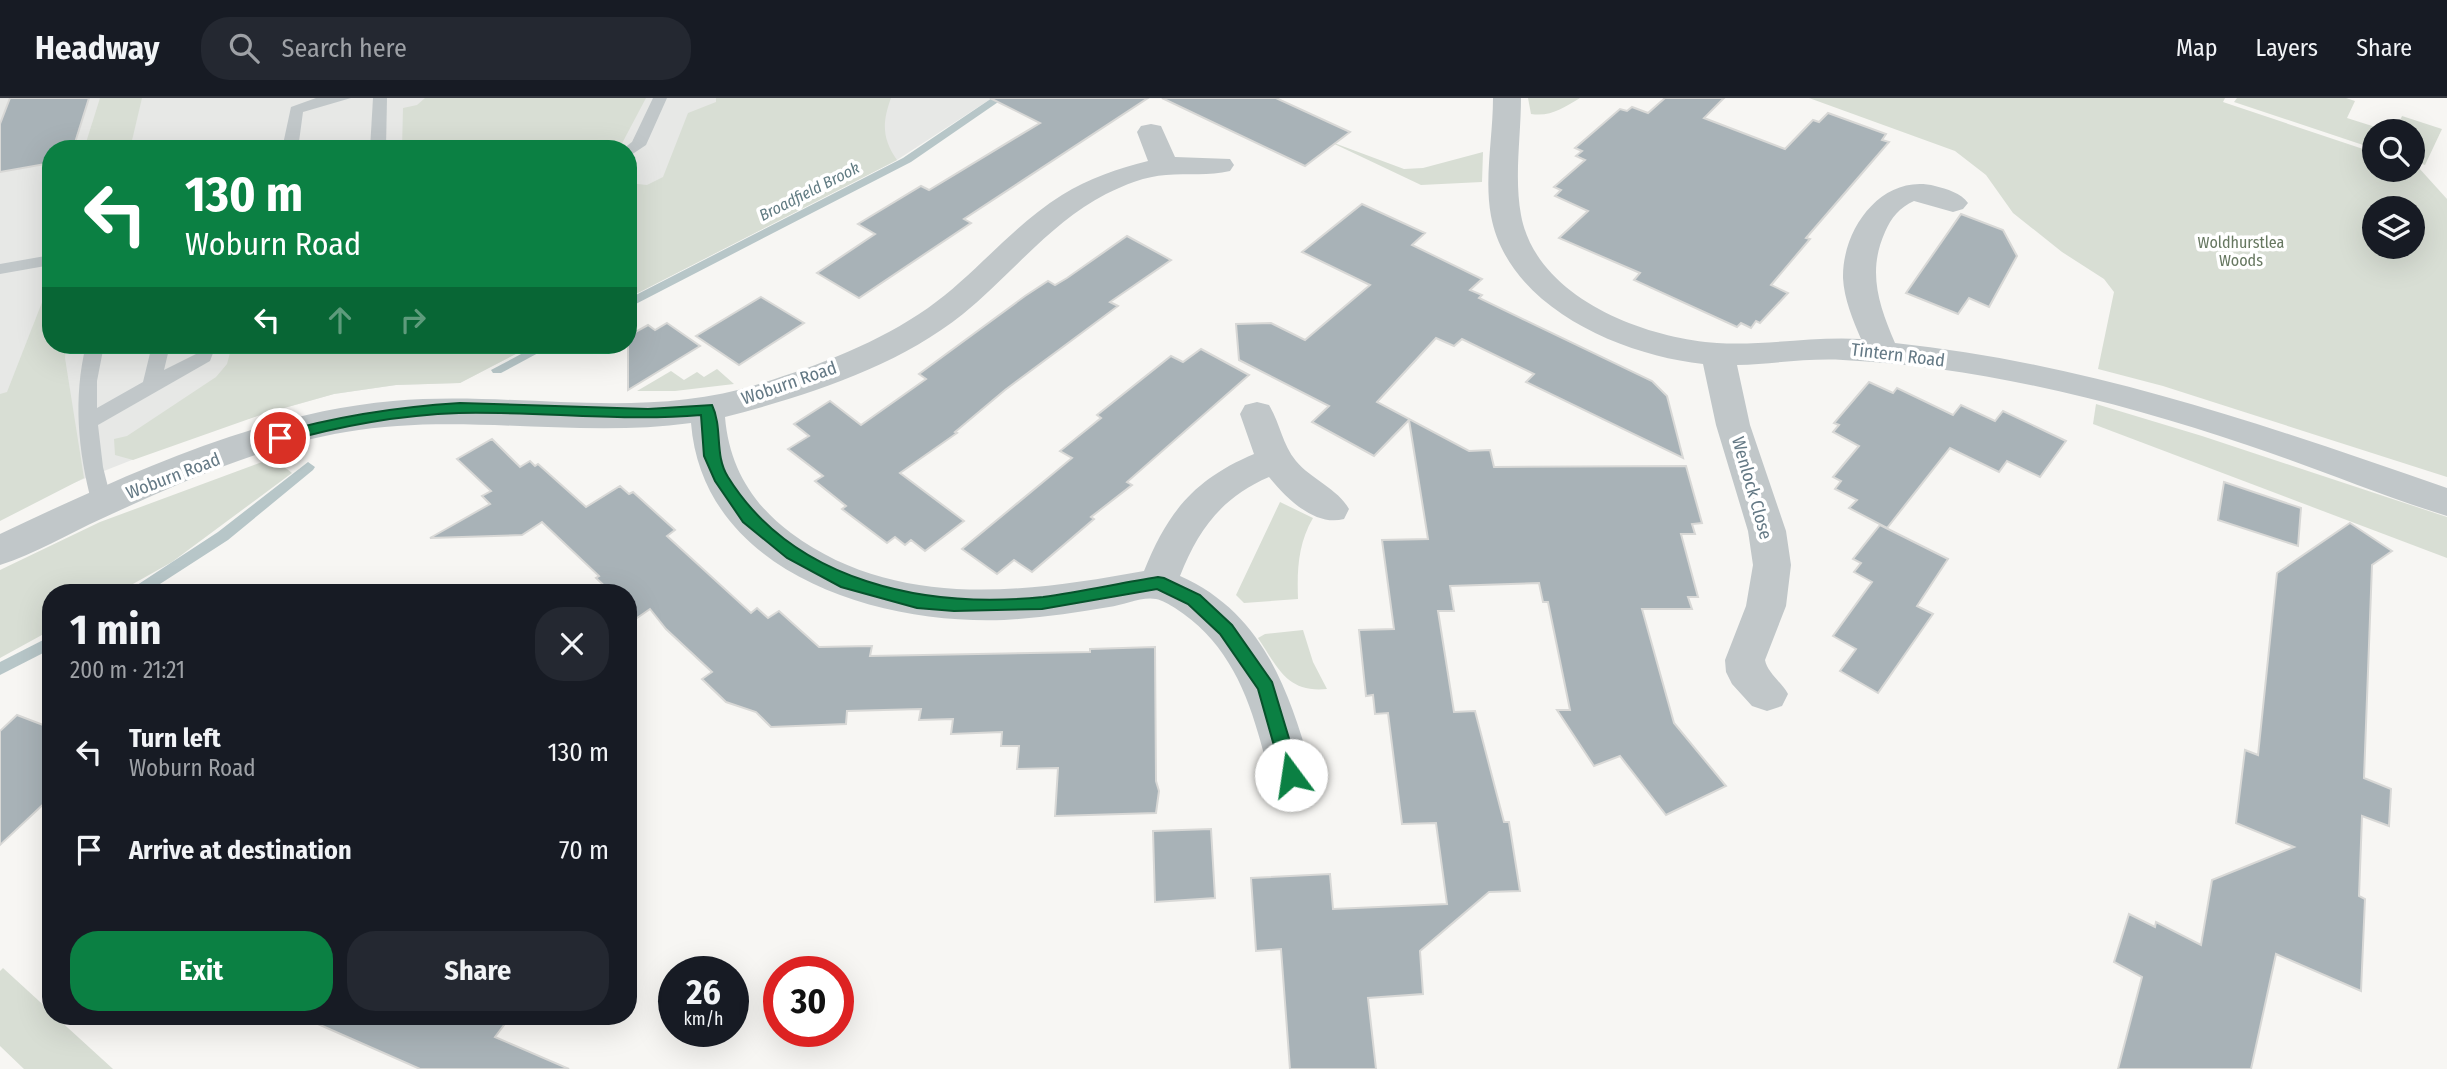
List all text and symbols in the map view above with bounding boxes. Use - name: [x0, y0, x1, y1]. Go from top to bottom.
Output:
- search box: [201, 17, 691, 80]
- text: Headway: [35, 28, 159, 68]
- icon: search: [225, 29, 263, 67]
- text: Search here: [281, 33, 407, 64]
- text: Map: [2176, 34, 2218, 62]
- text: Layers: [2256, 34, 2318, 62]
- text: Share: [2356, 34, 2412, 62]
- map controls: [2362, 119, 2425, 259]
- button: search: [2362, 119, 2425, 182]
- water label: Broadfield Brook: [756, 158, 863, 225]
- text: 130 m: [185, 165, 303, 224]
- icon: left: [70, 168, 161, 259]
- button: layers: [2362, 196, 2425, 259]
- text: Woburn Road: [185, 225, 361, 263]
- park label: Woldhurstlea Woods: [2198, 233, 2285, 270]
- icon: left: [248, 301, 286, 339]
- icon: ahead: [321, 301, 359, 339]
- icon: right: [394, 301, 432, 339]
- street label: Tintern Road: [1850, 338, 1946, 372]
- street label: Woburn Road: [739, 356, 839, 410]
- pin: [250, 408, 310, 468]
- icon: arrive: [261, 419, 299, 457]
- street label: Wenlock Close: [1727, 434, 1777, 542]
- street label: Woburn Road: [123, 448, 223, 504]
- text: 1 min: [70, 605, 161, 655]
- button: close: [535, 607, 609, 681]
- text: 200 m · 21:21: [70, 656, 185, 684]
- text: Turn left: [129, 723, 221, 754]
- icon: left: [70, 733, 108, 771]
- text: 130 m: [547, 737, 609, 768]
- position arrow: [1254, 738, 1328, 812]
- text: Woburn Road: [129, 754, 256, 782]
- icon: arrive: [70, 831, 108, 869]
- text: Arrive at destination: [129, 835, 352, 866]
- text: 70 m: [559, 835, 609, 866]
- button: Exit: [70, 931, 333, 1011]
- button: Share: [347, 931, 609, 1011]
- speed limit sign: 30: [763, 956, 854, 1047]
- text: 26: [686, 971, 721, 1013]
- text: km/h: [683, 1008, 724, 1030]

